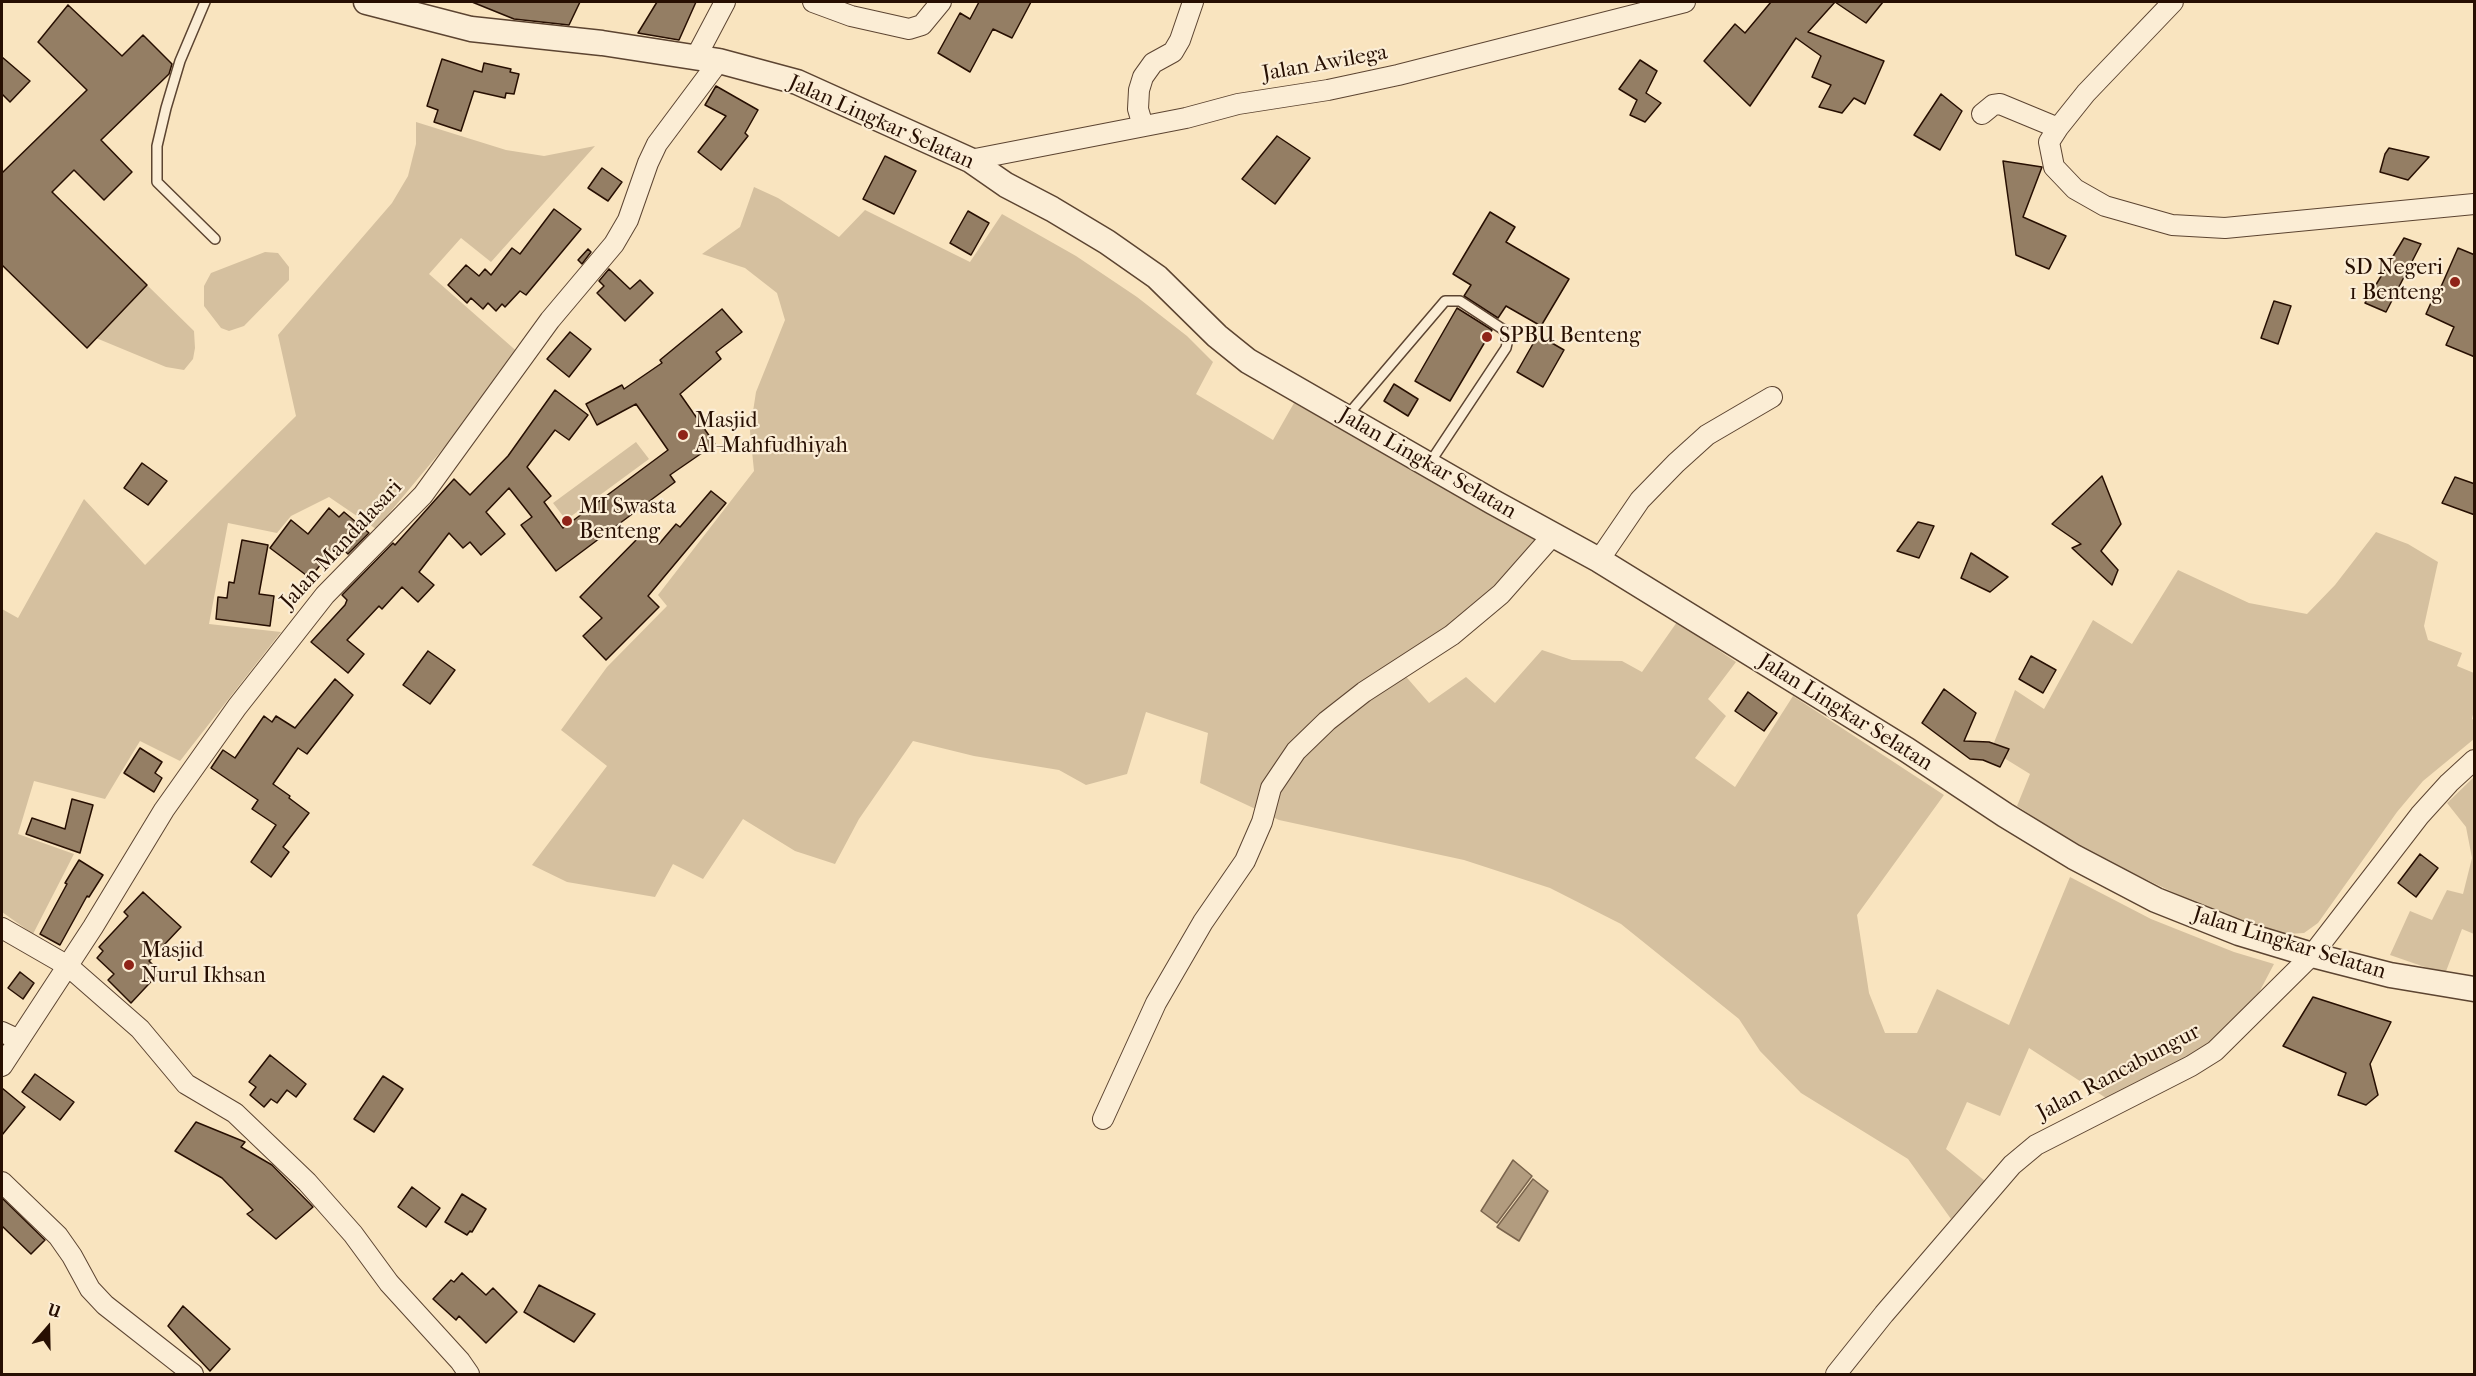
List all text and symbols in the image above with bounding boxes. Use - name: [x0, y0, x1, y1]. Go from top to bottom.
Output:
- street label: Jalan Awilega: [1260, 40, 1390, 88]
- street label: Jalan Lingkar Selatan: [784, 70, 978, 176]
- place label: SD Negeri 1 Benteng: [2344, 256, 2443, 308]
- marker: SD Negeri 1 Benteng: [2448, 275, 2462, 289]
- place label: SPBU Benteng: [1499, 324, 1641, 350]
- marker: SPBU Benteng: [1480, 330, 1494, 344]
- street label: Jalan Lingkar Selatan: [1333, 402, 1521, 526]
- place label: Masjid Al-Mahfudhiyah: [695, 409, 848, 460]
- marker: Masjid Al-Mahfudhiyah: [676, 428, 690, 442]
- street label: Jalan Mandalasari: [275, 475, 409, 615]
- place label: MI Swasta Benteng: [579, 495, 676, 546]
- marker: MI Swasta Benteng: [560, 514, 574, 528]
- street label: Jalan Lingkar Selatan: [1753, 649, 1937, 777]
- street label: Jalan Lingkar Selatan: [2189, 902, 2389, 986]
- place label: Masjid Nurul Ikhsan: [141, 939, 266, 990]
- marker: Masjid Nurul Ikhsan: [122, 958, 136, 972]
- street label: Jalan Rancabungur: [2033, 1019, 2205, 1127]
- north arrow: [18, 1298, 78, 1358]
- text: U: [45, 1300, 63, 1322]

